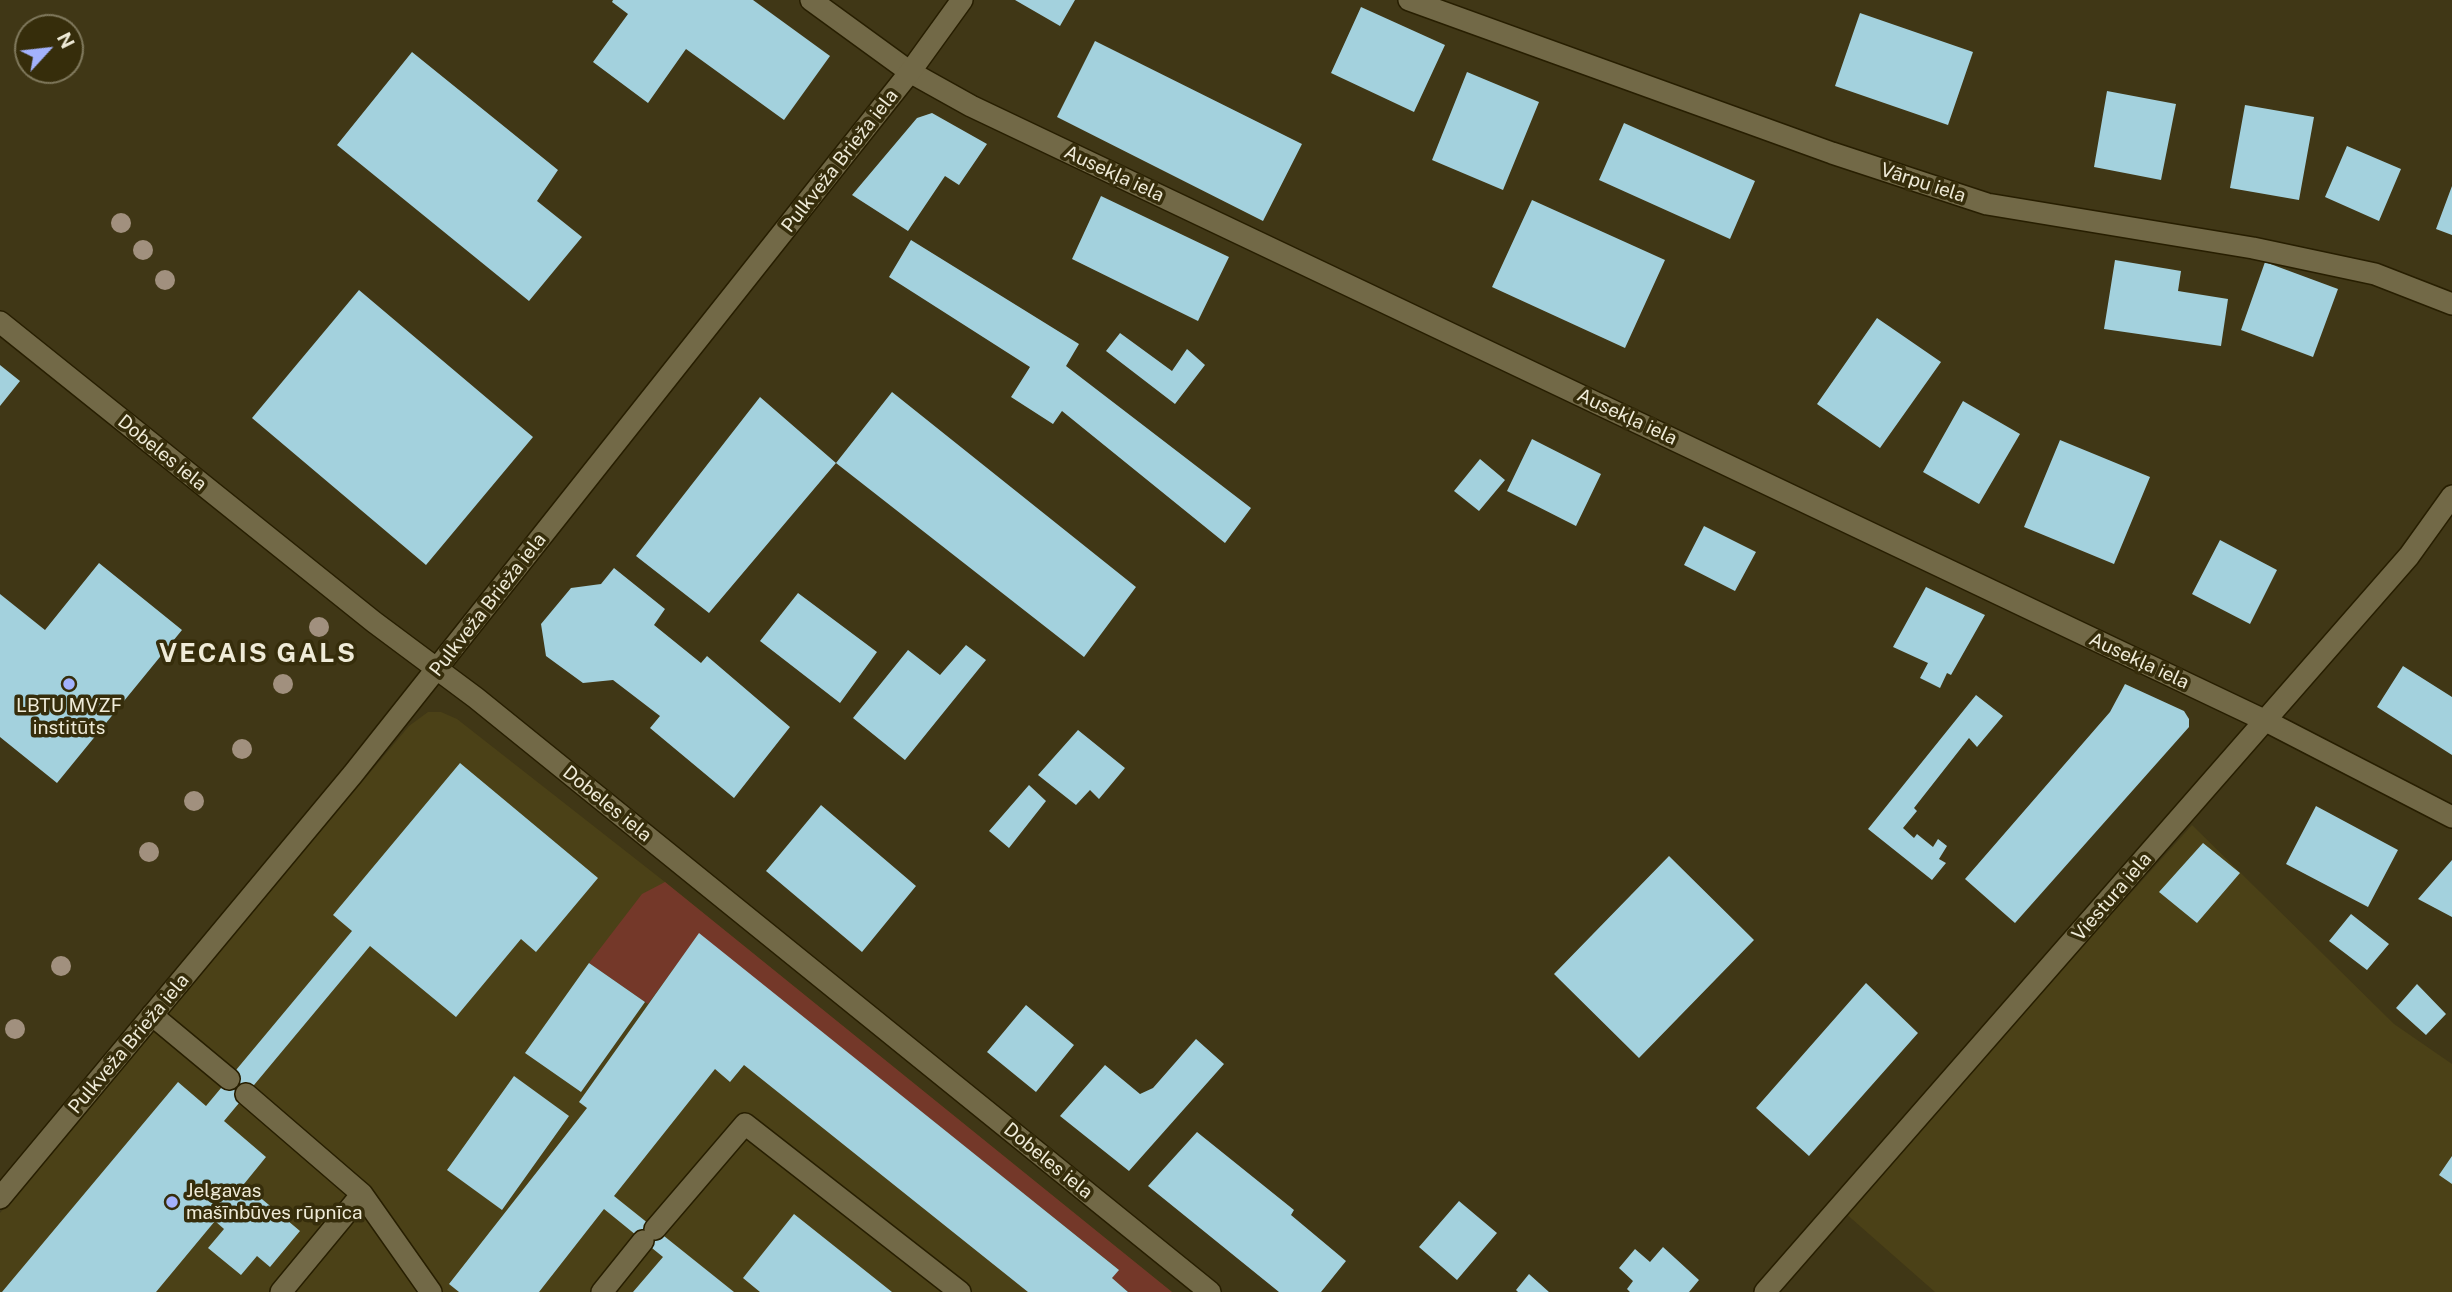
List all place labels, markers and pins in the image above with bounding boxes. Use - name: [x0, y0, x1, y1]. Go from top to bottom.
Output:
- marker: LBTU MVZF institūts: [61, 676, 77, 692]
- place label: LBTU MVZF institūts: [16, 695, 122, 739]
- place label: Jelgavas mašīnbūves rūpnīca: [186, 1180, 363, 1224]
- marker: Jelgavas mašīnbūves rūpnīca: [164, 1194, 180, 1210]

